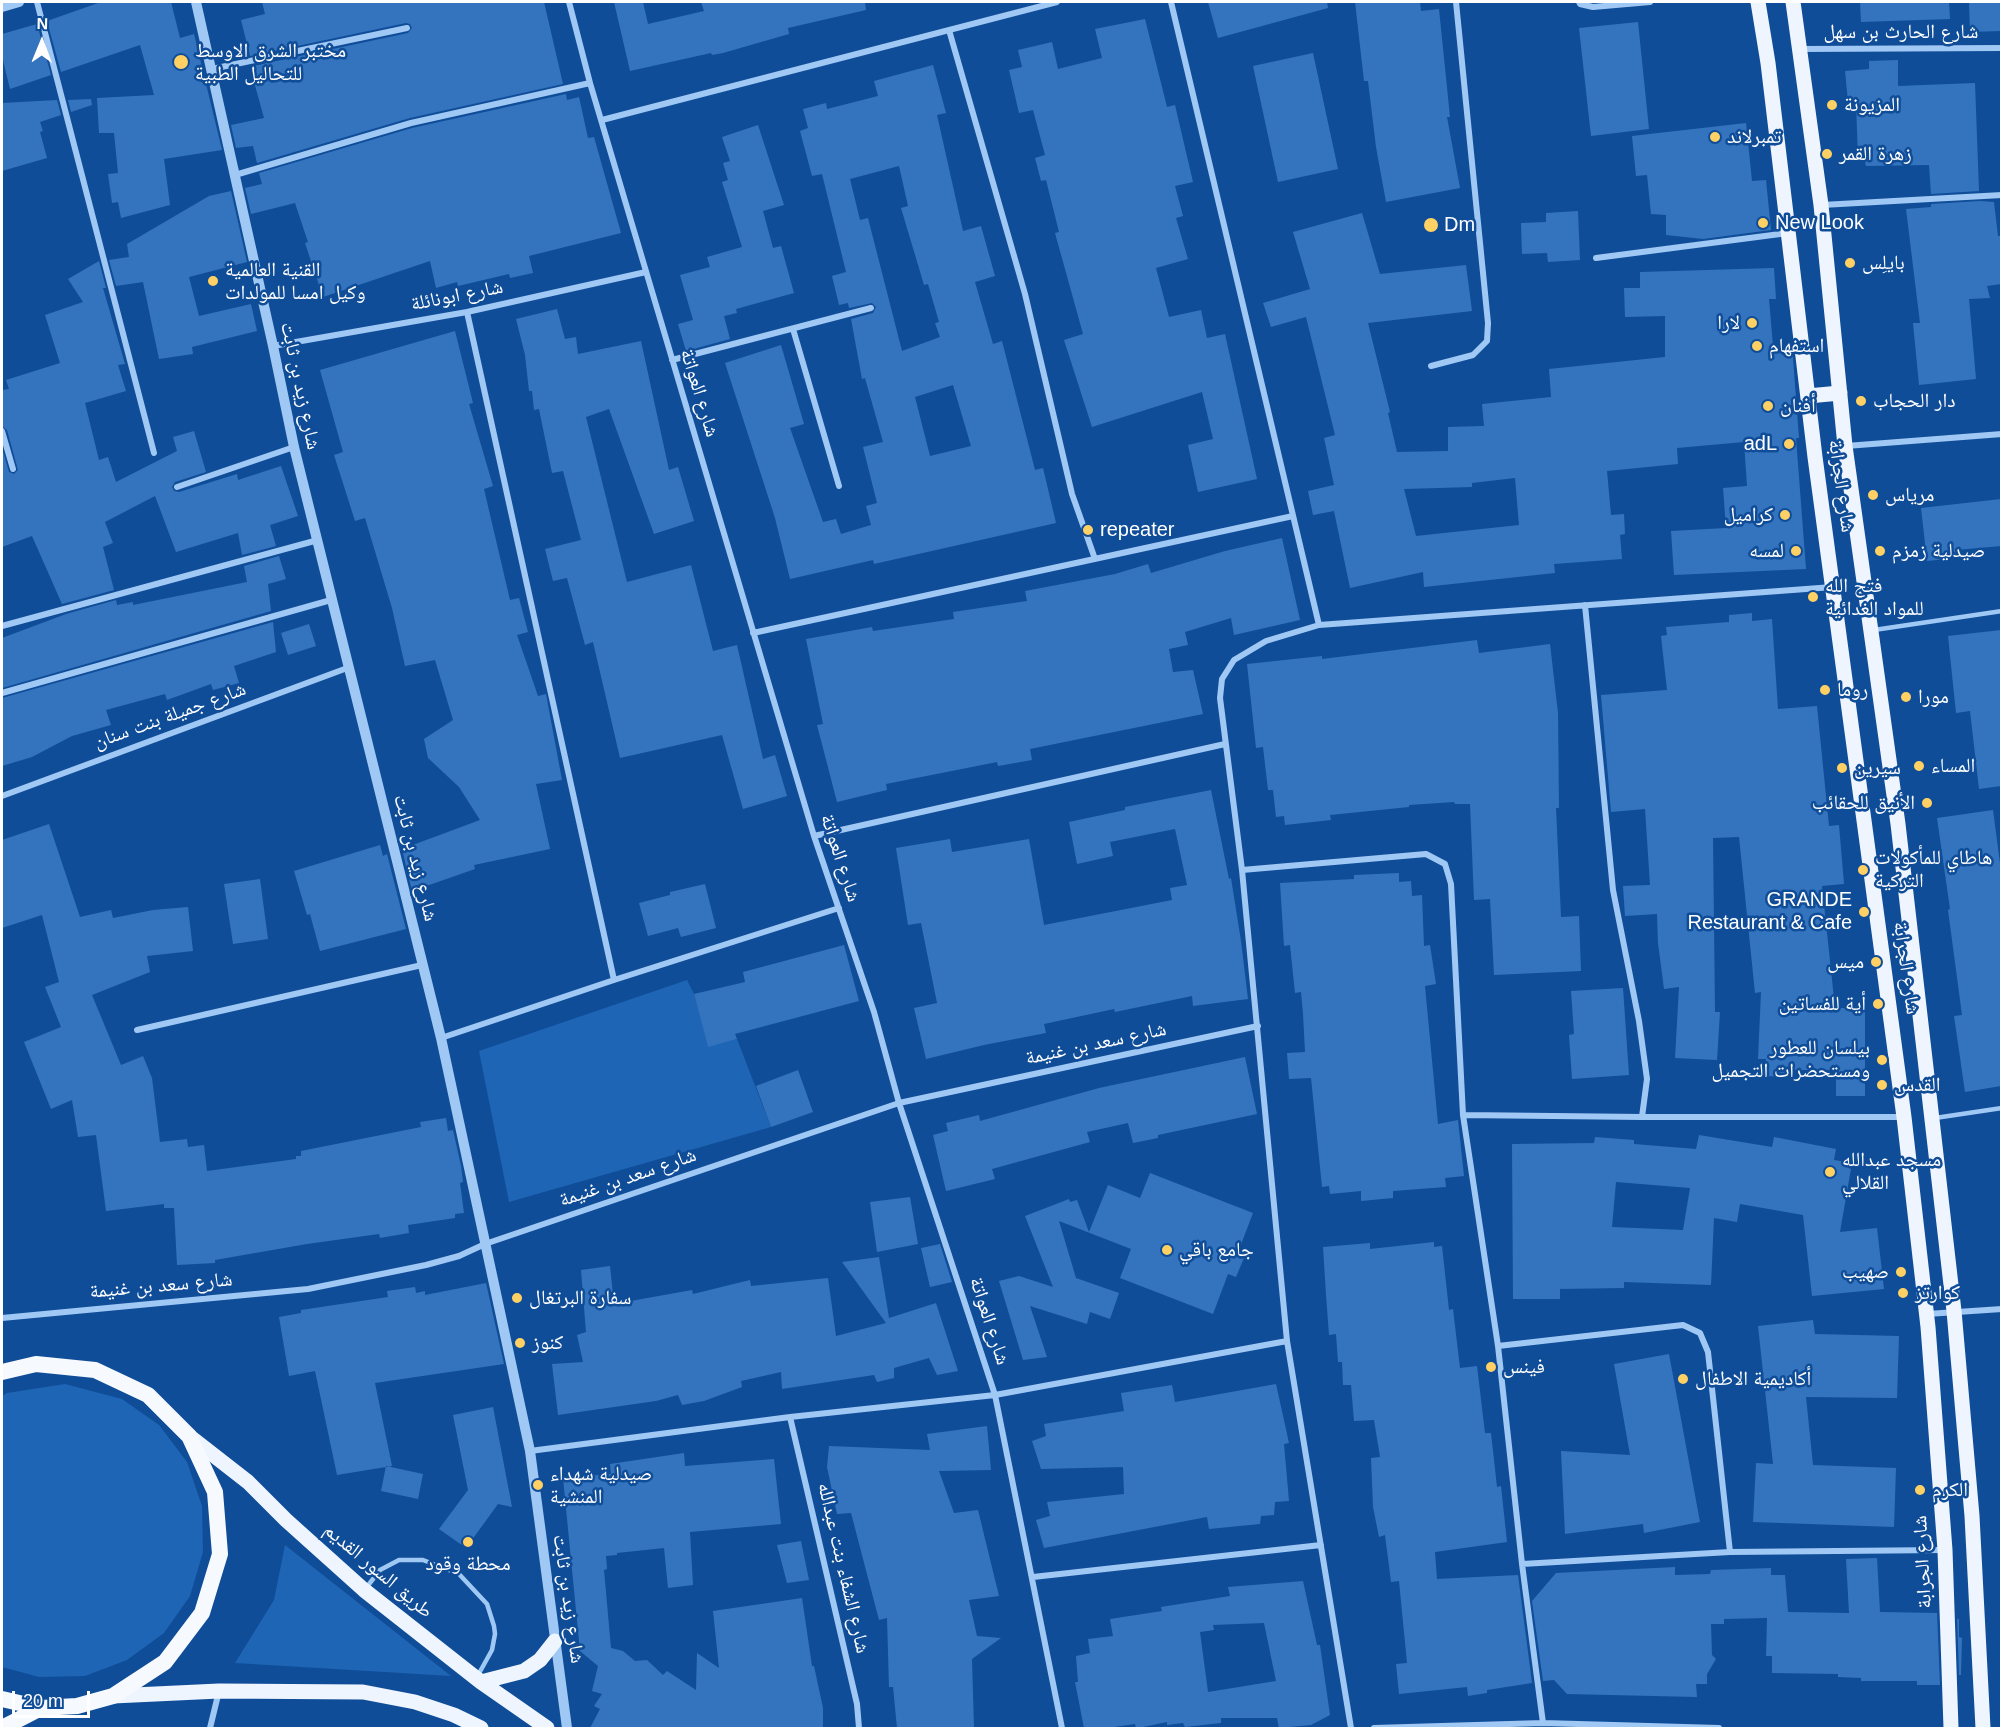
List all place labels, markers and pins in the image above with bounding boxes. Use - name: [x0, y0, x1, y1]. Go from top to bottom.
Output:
- place label: مختبر الشرق الاوسط للتحاليل الطبية: [195, 39, 346, 86]
- marker: مختبر الشرق الاوسط للتحاليل الطبية: [172, 53, 190, 71]
- place label: المزيونة: [1844, 93, 1900, 117]
- marker: المزيونة: [1825, 98, 1839, 112]
- place label: تمبرلاند: [1727, 125, 1781, 149]
- marker: تمبرلاند: [1708, 130, 1722, 144]
- place label: زهرة القمر: [1839, 142, 1912, 166]
- marker: زهرة القمر: [1820, 147, 1834, 161]
- place label: New Look: [1775, 211, 1864, 235]
- place label: Dm: [1444, 213, 1475, 237]
- marker: Dm: [1422, 216, 1440, 234]
- marker: New Look: [1756, 216, 1770, 230]
- place label: بايلِس: [1862, 251, 1905, 275]
- marker: بايلِس: [1843, 256, 1857, 270]
- place label: القنية العالمية وكيل امسا للمولدات: [225, 258, 366, 305]
- marker: القنية العالمية وكيل امسا للمولدات: [206, 274, 220, 288]
- place label: لارا: [1717, 311, 1740, 335]
- marker: لارا: [1745, 316, 1759, 330]
- place label: استفهام: [1769, 334, 1824, 358]
- marker: استفهام: [1750, 339, 1764, 353]
- place label: دار الحجاب: [1873, 389, 1955, 413]
- place label: أفنان: [1780, 394, 1816, 418]
- marker: دار الحجاب: [1854, 394, 1868, 408]
- marker: أفنان: [1761, 399, 1775, 413]
- place label: adL: [1744, 432, 1777, 456]
- marker: adL: [1782, 437, 1796, 451]
- place label: مرياس: [1885, 483, 1934, 507]
- marker: مرياس: [1866, 488, 1880, 502]
- place label: كراميل: [1724, 503, 1773, 527]
- marker: كراميل: [1778, 508, 1792, 522]
- place label: repeater: [1100, 518, 1174, 542]
- marker: repeater: [1081, 523, 1095, 537]
- place label: لمسه: [1749, 539, 1784, 563]
- place label: صيدلية زمزم: [1892, 539, 1985, 563]
- marker: لمسه: [1789, 544, 1803, 558]
- marker: صيدلية زمزم: [1873, 544, 1887, 558]
- place label: فتح الله للمواد الغدائية: [1825, 574, 1924, 621]
- marker: فتح الله للمواد الغدائية: [1806, 590, 1820, 604]
- place label: روما: [1837, 678, 1868, 702]
- marker: روما: [1818, 683, 1832, 697]
- place label: مورا: [1918, 685, 1949, 709]
- marker: مورا: [1899, 690, 1913, 704]
- place label: المساء: [1931, 754, 1975, 778]
- place label: سيرين: [1854, 756, 1901, 780]
- marker: المساء: [1912, 759, 1926, 773]
- marker: سيرين: [1835, 761, 1849, 775]
- place label: الأنيق للحقائب: [1812, 791, 1915, 815]
- marker: الأنيق للحقائب: [1920, 796, 1934, 810]
- place label: هاطاي للمأكولات التركية: [1875, 846, 1992, 893]
- marker: هاطاي للمأكولات التركية: [1856, 863, 1870, 877]
- place label: GRANDE Restaurant & Cafe: [1687, 888, 1852, 935]
- marker: GRANDE Restaurant & Cafe: [1857, 905, 1871, 919]
- place label: ميس: [1827, 950, 1864, 974]
- marker: ميس: [1869, 955, 1883, 969]
- place label: أية للفساتين: [1779, 992, 1866, 1016]
- marker: أية للفساتين: [1871, 997, 1885, 1011]
- place label: بيلسان للعطور ومستحضرات التجميل: [1712, 1036, 1870, 1083]
- marker: بيلسان للعطور ومستحضرات التجميل: [1875, 1053, 1889, 1067]
- place label: القدس: [1894, 1073, 1940, 1097]
- marker: القدس: [1875, 1078, 1889, 1092]
- place label: مسجد عبدالله القلالي: [1842, 1148, 1941, 1195]
- marker: مسجد عبدالله القلالي: [1823, 1165, 1837, 1179]
- place label: جامع باقي: [1179, 1238, 1254, 1262]
- marker: جامع باقي: [1160, 1243, 1174, 1257]
- place label: صهيب: [1842, 1260, 1889, 1284]
- marker: صهيب: [1894, 1265, 1908, 1279]
- place label: كوارتز: [1915, 1281, 1960, 1305]
- place label: سفارة البرتغال: [529, 1286, 631, 1310]
- marker: كوارتز: [1896, 1286, 1910, 1300]
- marker: سفارة البرتغال: [510, 1291, 524, 1305]
- place label: كنوز: [532, 1331, 563, 1355]
- marker: كنوز: [513, 1336, 527, 1350]
- place label: فينس: [1503, 1355, 1545, 1379]
- marker: فينس: [1484, 1360, 1498, 1374]
- place label: أكاديمية الاطفال: [1695, 1367, 1811, 1391]
- marker: أكاديمية الاطفال: [1676, 1372, 1690, 1386]
- place label: صيدلية شهداء المنشية: [550, 1462, 652, 1509]
- marker: صيدلية شهداء المنشية: [531, 1478, 545, 1492]
- place label: الكرم: [1932, 1478, 1968, 1502]
- marker: الكرم: [1913, 1483, 1927, 1497]
- marker: محطة وقود: [461, 1535, 475, 1549]
- place label: محطة وقود: [425, 1552, 511, 1576]

